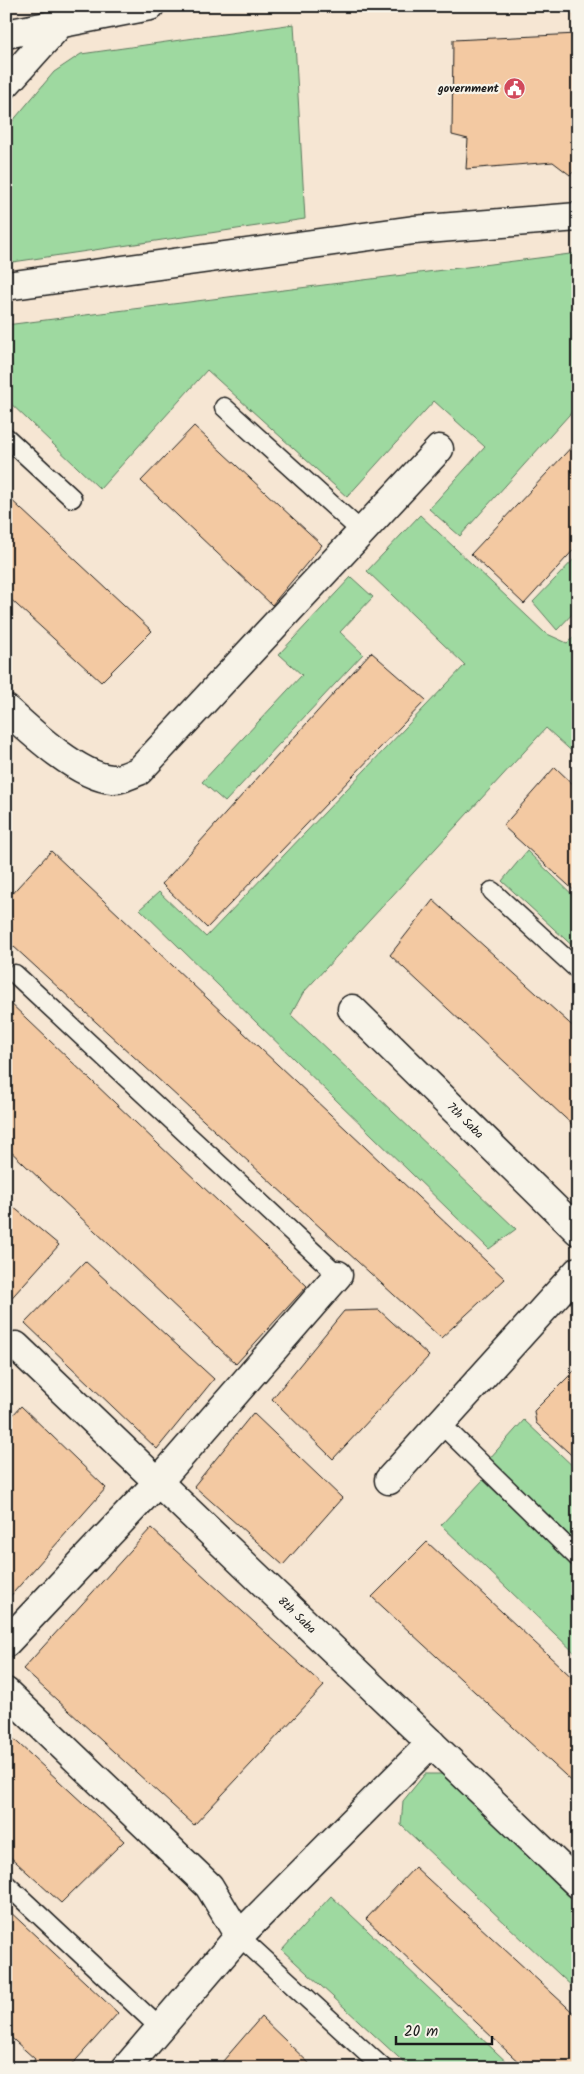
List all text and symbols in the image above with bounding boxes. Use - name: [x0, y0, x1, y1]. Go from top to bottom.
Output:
- public building icon: government: [503, 76, 527, 100]
- place label: government: [437, 79, 500, 98]
- street label: 7th Saba: [443, 1098, 489, 1143]
- street label: 8th Saba: [273, 1592, 321, 1638]
- scale bar: [396, 2014, 493, 2046]
- text: 20 m: [404, 2020, 438, 2044]

